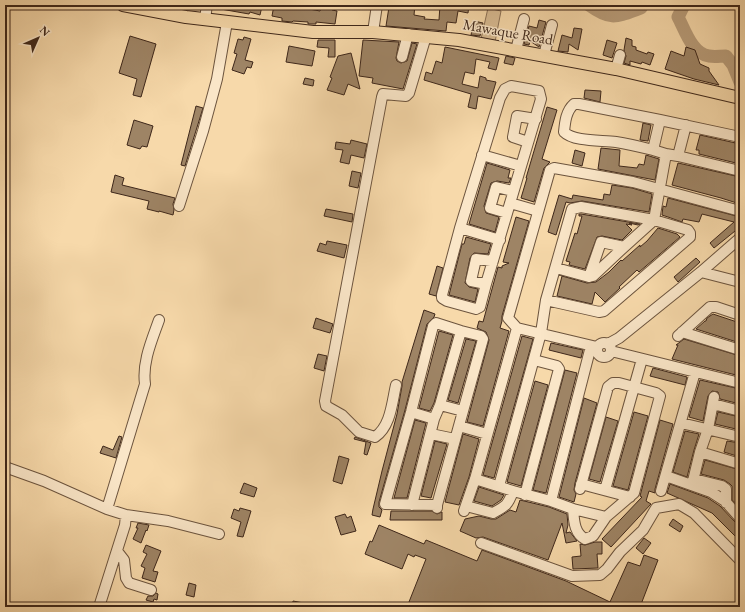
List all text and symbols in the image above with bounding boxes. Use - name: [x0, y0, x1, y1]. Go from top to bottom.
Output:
- street label: Mawaque Road: [462, 14, 555, 49]
- north arrow: [18, 18, 58, 58]
- text: N: [37, 23, 53, 39]

